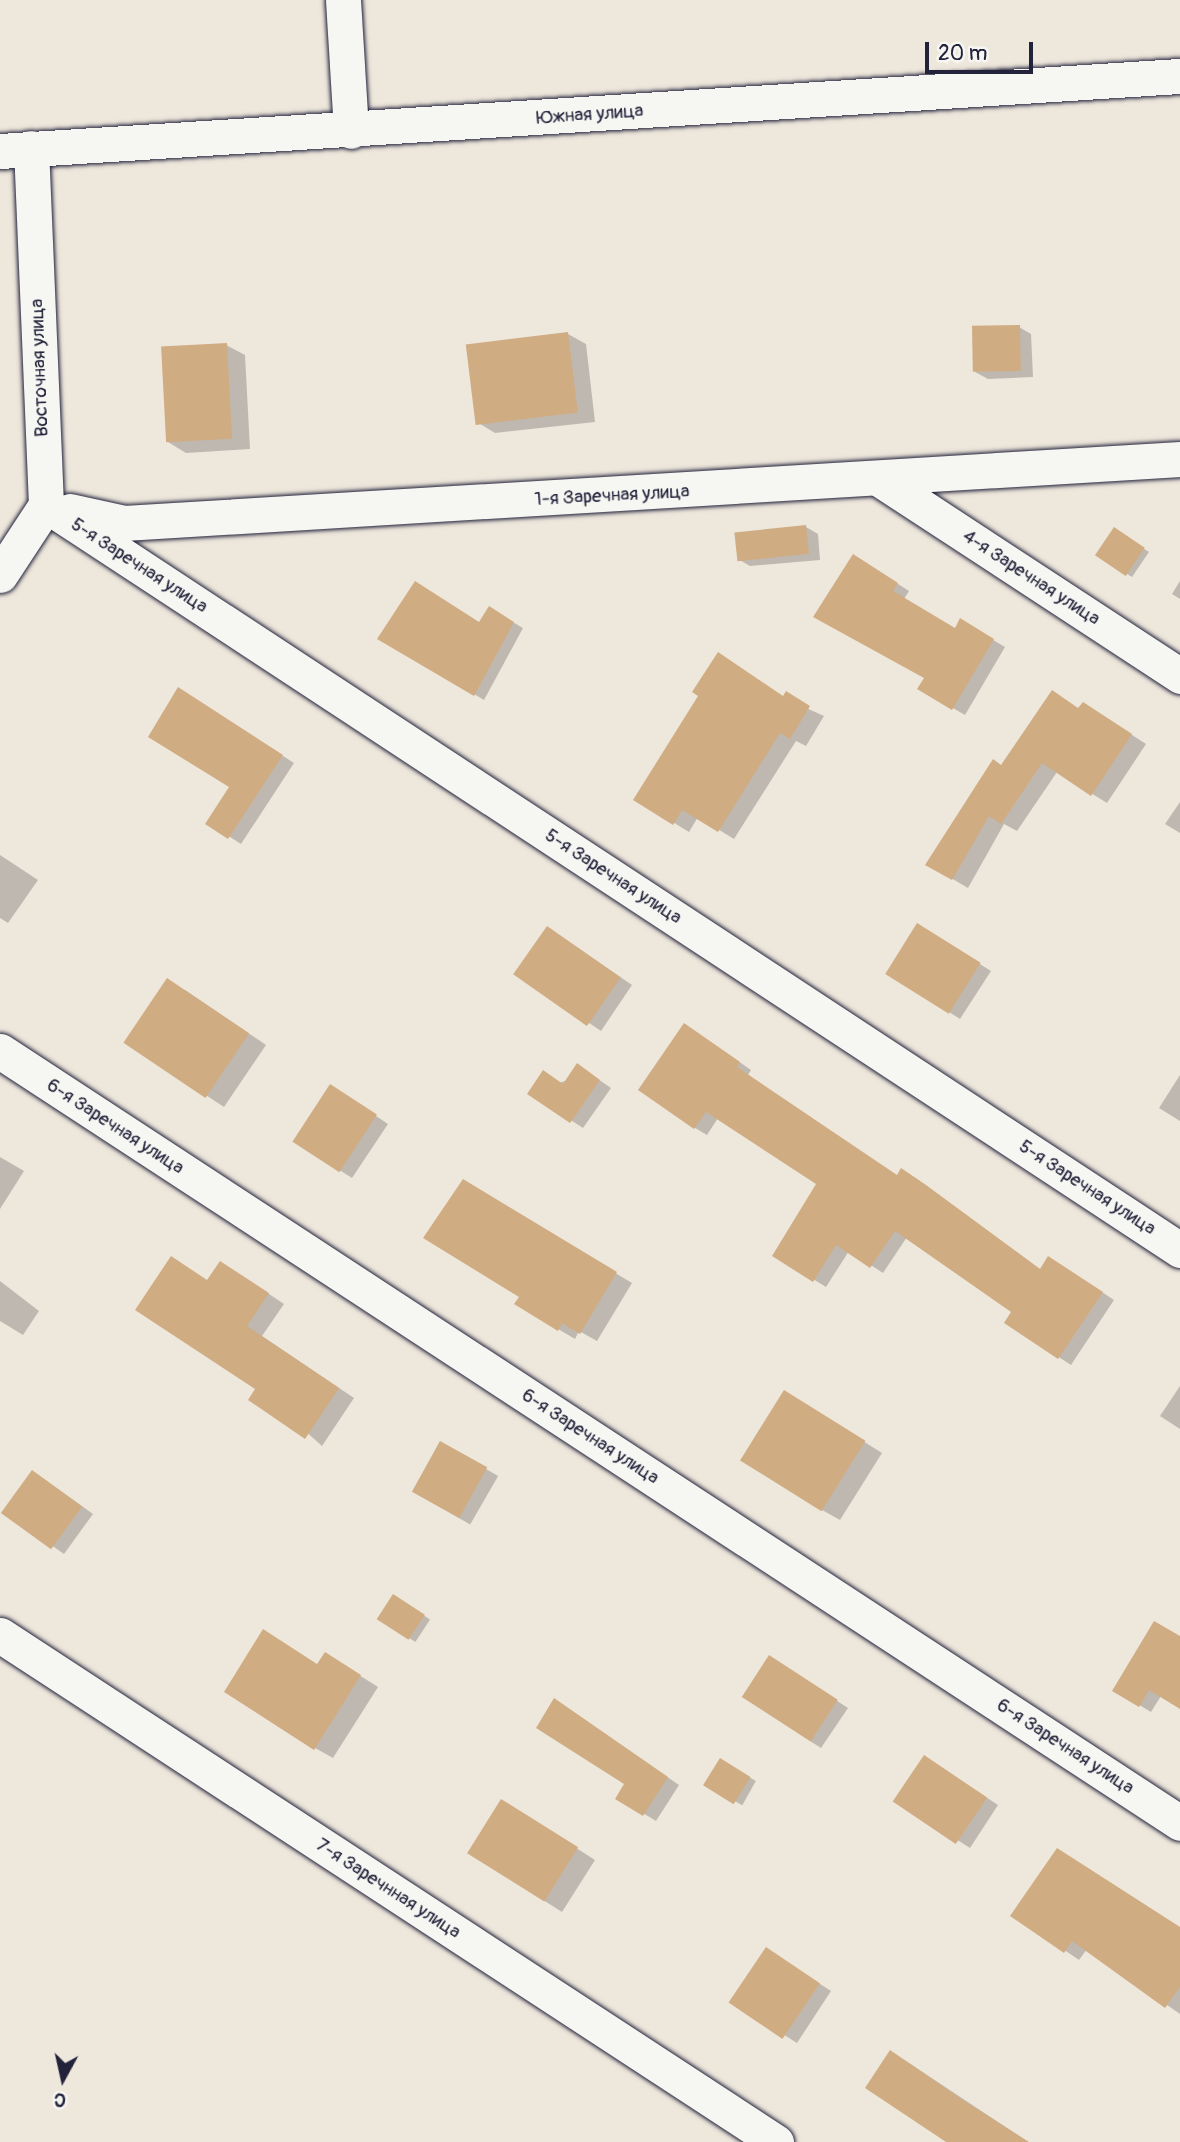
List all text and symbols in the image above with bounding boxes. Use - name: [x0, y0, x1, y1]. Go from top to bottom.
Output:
- scale bar: [928, 28, 1036, 72]
- text: 20 m: [938, 40, 987, 67]
- street label: Южная улица: [536, 100, 644, 130]
- street label: Восточная улица: [26, 299, 54, 437]
- street label: 1-я Заречная улица: [534, 481, 690, 511]
- street label: 5-я Заречная улица: [66, 513, 212, 619]
- street label: 4-я Заречная улица: [958, 525, 1104, 631]
- street label: 5-я Заречная улица: [540, 824, 686, 930]
- street label: 6-я Заречная улица: [42, 1074, 188, 1180]
- street label: 5-я Заречная улица: [1014, 1135, 1160, 1241]
- street label: 6-я Заречная улица: [517, 1384, 663, 1490]
- street label: 6-я Заречная улица: [992, 1694, 1138, 1800]
- street label: 7-я Заречнная улица: [312, 1834, 464, 1944]
- north arrow: [28, 2044, 98, 2114]
- text: С: [53, 2087, 68, 2112]

